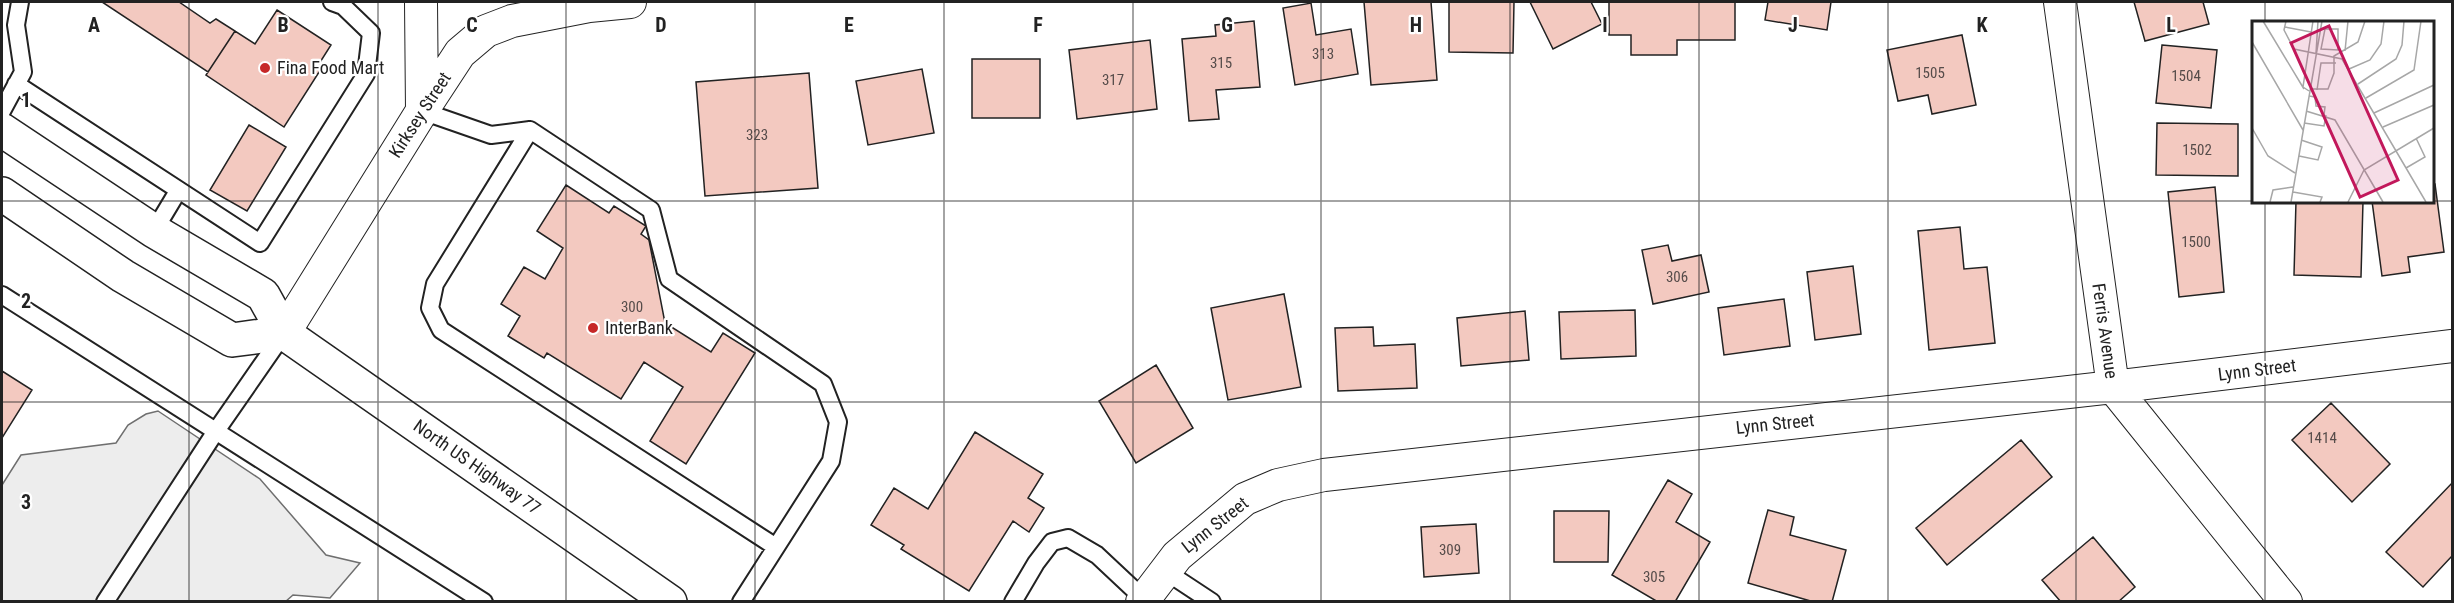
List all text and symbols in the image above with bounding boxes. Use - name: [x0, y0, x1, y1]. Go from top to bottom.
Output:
- text: A: [88, 13, 100, 37]
- text: B: [277, 13, 289, 37]
- text: C: [466, 13, 478, 37]
- text: D: [655, 13, 667, 37]
- text: E: [844, 13, 854, 37]
- text: F: [1033, 13, 1043, 37]
- text: G: [1221, 13, 1233, 37]
- text: H: [1410, 13, 1422, 37]
- text: I: [1602, 13, 1608, 37]
- text: J: [1788, 13, 1798, 37]
- text: K: [1976, 13, 1988, 37]
- text: L: [2166, 13, 2176, 37]
- inset map: [2252, 21, 2433, 202]
- house number: 313: [1312, 45, 1334, 63]
- house number: 315: [1210, 54, 1232, 72]
- place label: Fina Food Mart: [277, 57, 384, 78]
- marker: Fina Food Mart: [258, 61, 272, 75]
- house number: 1505: [1915, 64, 1945, 82]
- house number: 1504: [2171, 67, 2201, 85]
- street label: Kirksey Street: [384, 68, 455, 161]
- house number: 317: [1102, 71, 1124, 89]
- text: 1: [21, 88, 31, 112]
- house number: 323: [746, 126, 768, 144]
- house number: 1502: [2182, 141, 2212, 159]
- house number: 1500: [2181, 233, 2211, 251]
- house number: 306: [1666, 268, 1688, 286]
- street label: Ferris Avenue: [2088, 282, 2123, 380]
- text: 2: [21, 289, 31, 313]
- house number: 300: [621, 298, 643, 316]
- place label: InterBank: [605, 317, 673, 338]
- marker: InterBank: [586, 321, 600, 335]
- street label: Lynn Street: [2217, 354, 2297, 385]
- street label: Lynn Street: [1735, 409, 1815, 438]
- street label: North US Highway 77: [410, 415, 545, 518]
- house number: 1414: [2307, 429, 2337, 447]
- text: 3: [21, 490, 31, 514]
- street label: Lynn Street: [1177, 492, 1252, 557]
- house number: 309: [1439, 541, 1461, 559]
- house number: 305: [1643, 568, 1665, 586]

